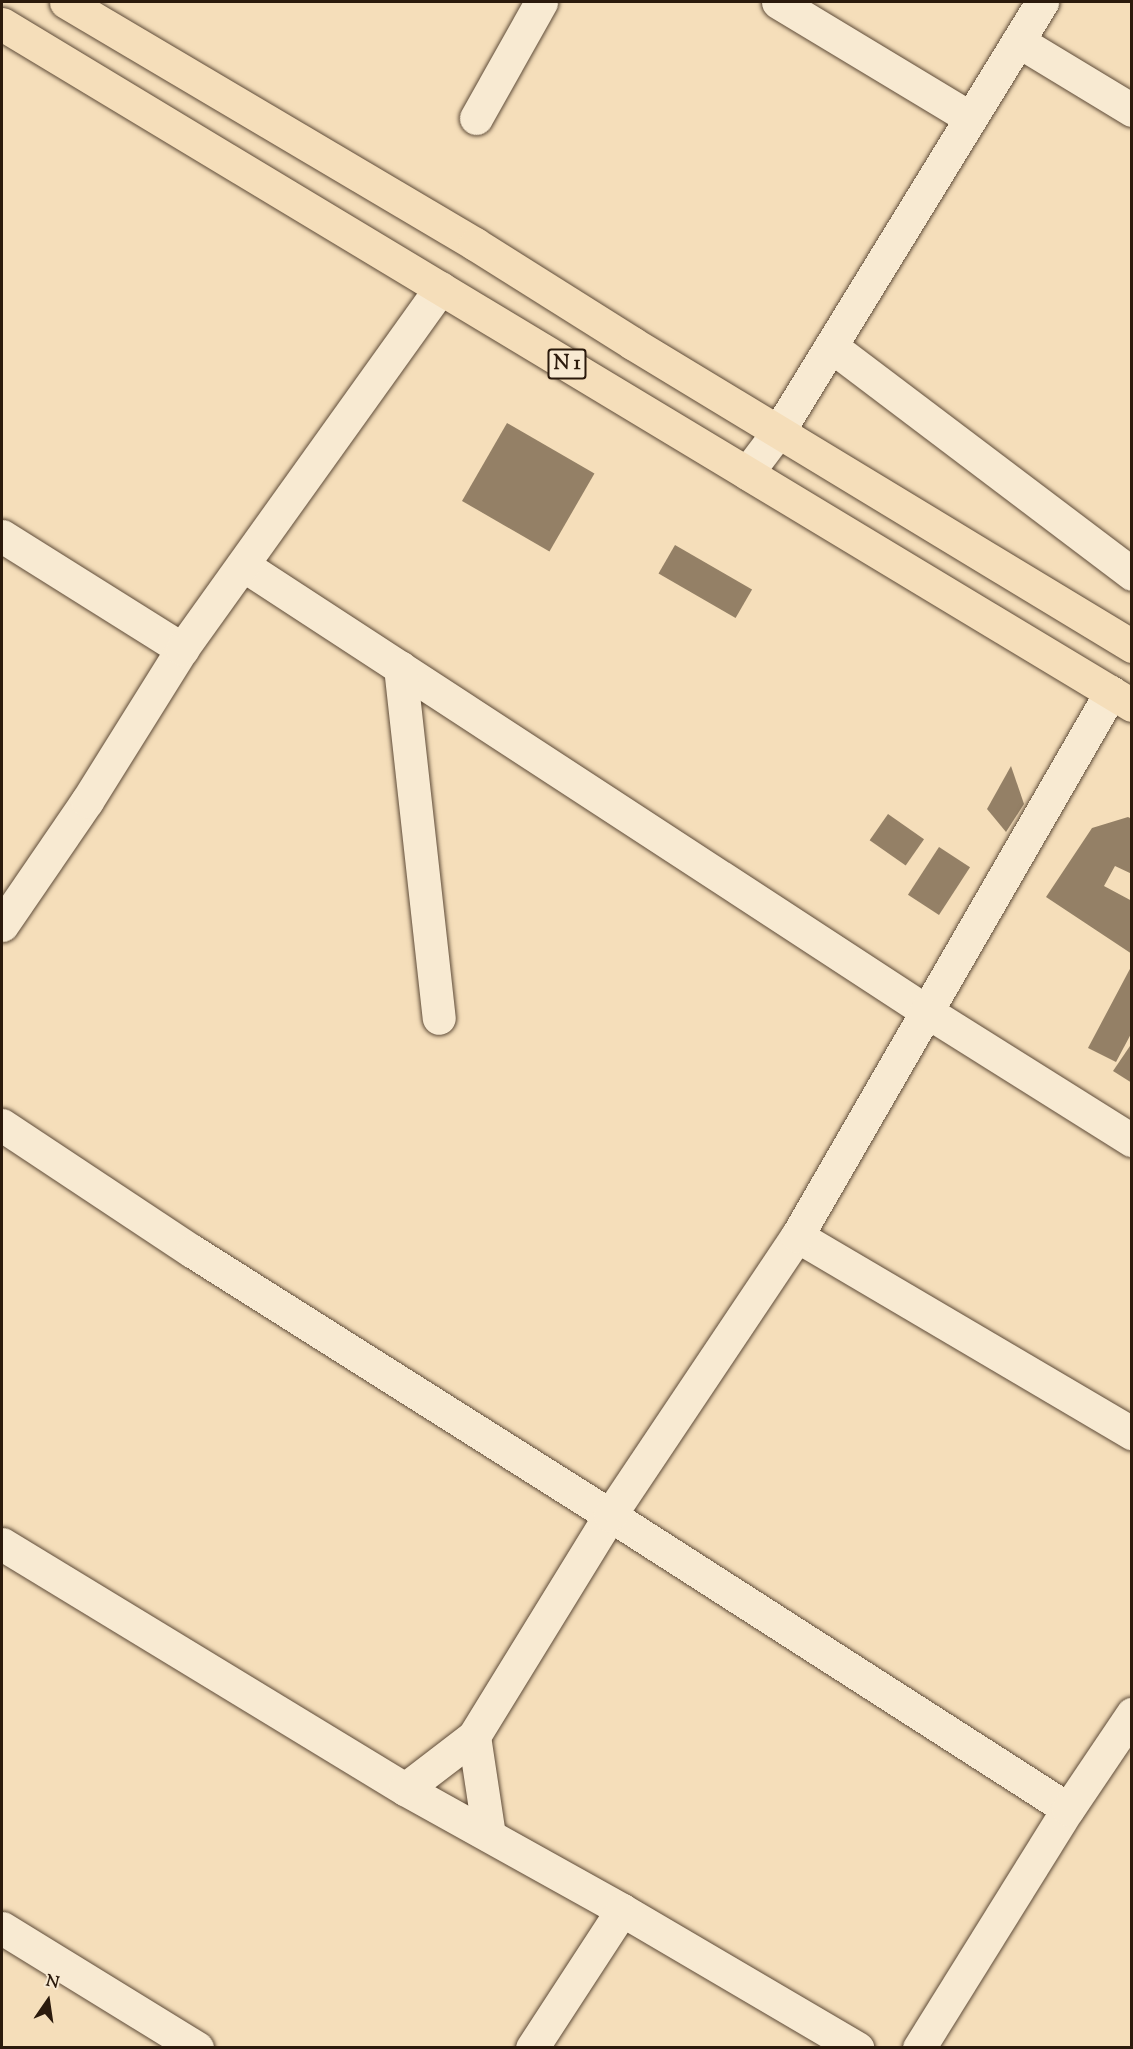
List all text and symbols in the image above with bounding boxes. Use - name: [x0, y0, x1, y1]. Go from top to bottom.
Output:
- road number: N 1: [546, 347, 588, 381]
- text: N: [43, 1970, 61, 1996]
- north arrow: [18, 1971, 78, 2031]

